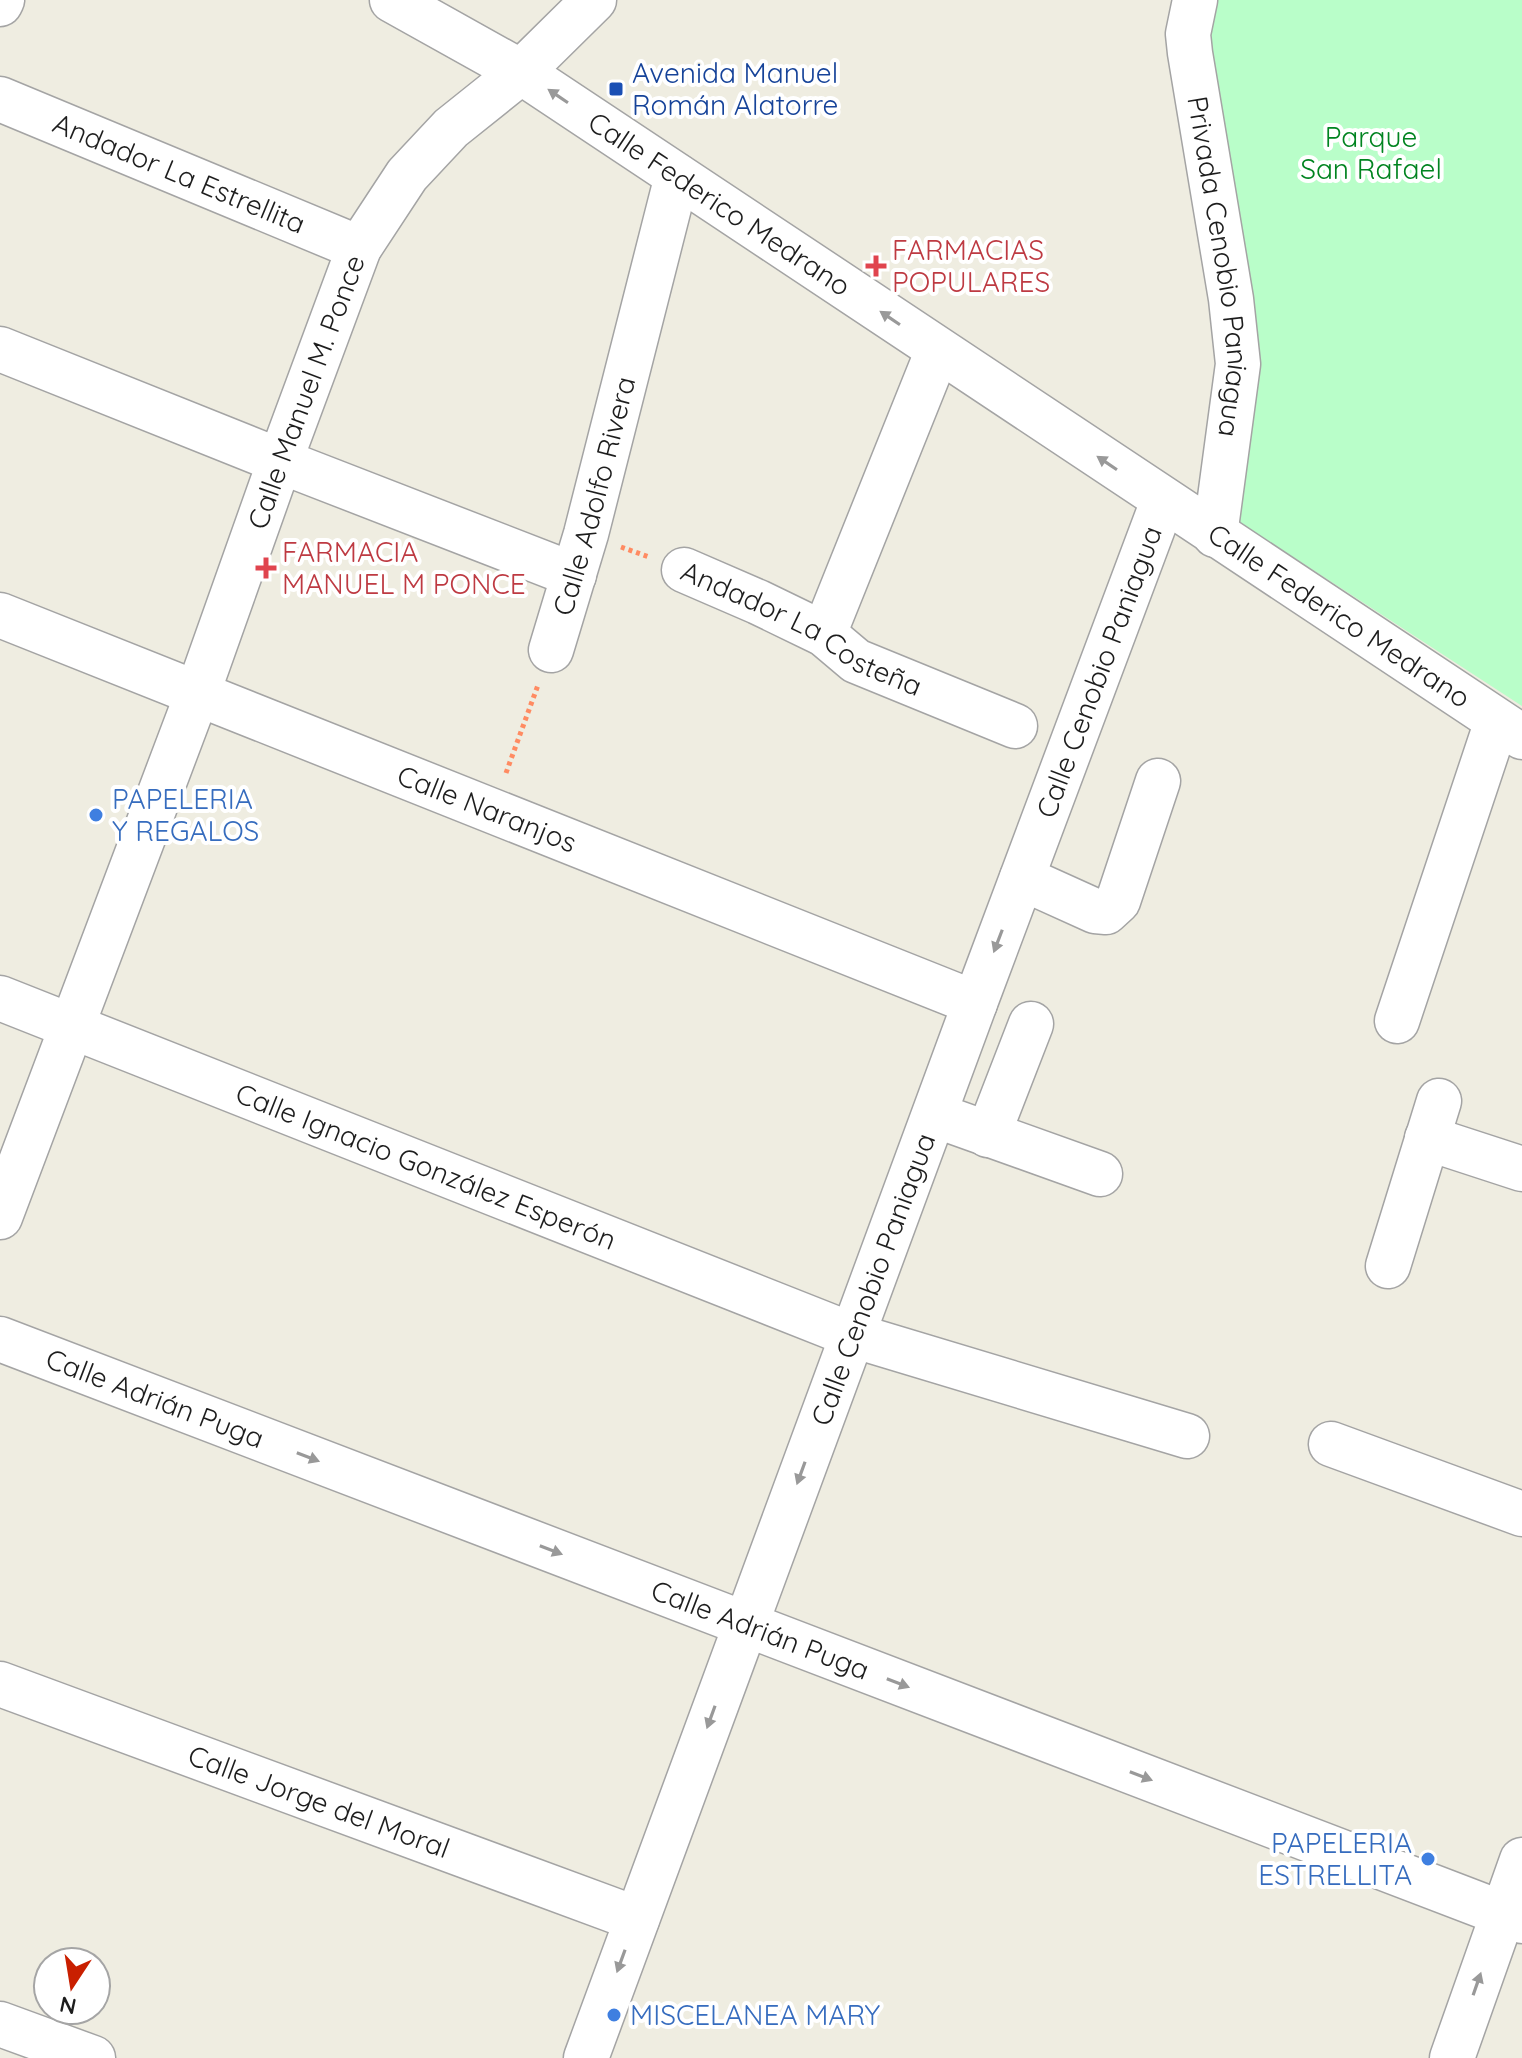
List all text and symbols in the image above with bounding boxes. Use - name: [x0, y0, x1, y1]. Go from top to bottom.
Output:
- place label: Avenida Manuel Román Alatorre: [632, 55, 838, 122]
- marker: Avenida Manuel Román Alatorre: [607, 80, 625, 98]
- one-way arrow: [547, 89, 568, 104]
- street label: Privada Cenobio Paniagua: [1180, 93, 1256, 439]
- street label: Calle Federico Medrano: [582, 104, 858, 303]
- street label: Andador La Estrellita: [48, 105, 311, 241]
- park label: Parque San Rafael: [1300, 119, 1442, 186]
- place label: FARMACIAS POPULARES: [892, 232, 1050, 299]
- street label: Calle Manuel M. Ponce: [239, 250, 372, 533]
- marker: FARMACIAS POPULARES: [867, 257, 885, 275]
- one-way arrow: [880, 311, 901, 326]
- street label: Calle Adolfo Rivera: [544, 373, 642, 620]
- one-way arrow: [1096, 455, 1117, 470]
- street label: Calle Federico Medrano: [1202, 515, 1477, 715]
- street label: Calle Cenobio Paniagua: [1028, 521, 1169, 823]
- place label: FARMACIA MANUEL M PONCE: [282, 534, 526, 601]
- street label: Andador La Costeña: [676, 553, 927, 703]
- marker: FARMACIA MANUEL M PONCE: [257, 559, 275, 577]
- street label: Calle Naranjos: [392, 757, 582, 860]
- place label: PAPELERIA Y REGALOS: [112, 781, 259, 848]
- marker: PAPELERIA Y REGALOS: [87, 806, 105, 824]
- one-way arrow: [991, 929, 1004, 953]
- street label: Calle Ignacio González Esperón: [231, 1075, 621, 1257]
- street label: Calle Cenobio Paniagua: [803, 1128, 943, 1430]
- street label: Calle Adrián Puga: [41, 1340, 269, 1455]
- one-way arrow: [296, 1451, 320, 1464]
- one-way arrow: [794, 1461, 807, 1485]
- one-way arrow: [539, 1544, 563, 1557]
- street label: Calle Adrián Puga: [647, 1572, 874, 1687]
- one-way arrow: [886, 1677, 910, 1690]
- one-way arrow: [704, 1705, 717, 1729]
- street label: Calle Jorge del Moral: [184, 1737, 455, 1865]
- one-way arrow: [1129, 1770, 1153, 1783]
- place label: PAPELERIA ESTRELLITA: [1258, 1825, 1412, 1892]
- marker: PAPELERIA ESTRELLITA: [1419, 1850, 1437, 1868]
- north arrow: [32, 1946, 112, 2026]
- one-way arrow: [615, 1949, 627, 1973]
- one-way arrow: [1472, 1972, 1484, 1996]
- text: N: [57, 1990, 79, 2021]
- place label: MISCELANEA MARY: [630, 1997, 881, 2032]
- marker: MISCELANEA MARY: [605, 2006, 623, 2024]

